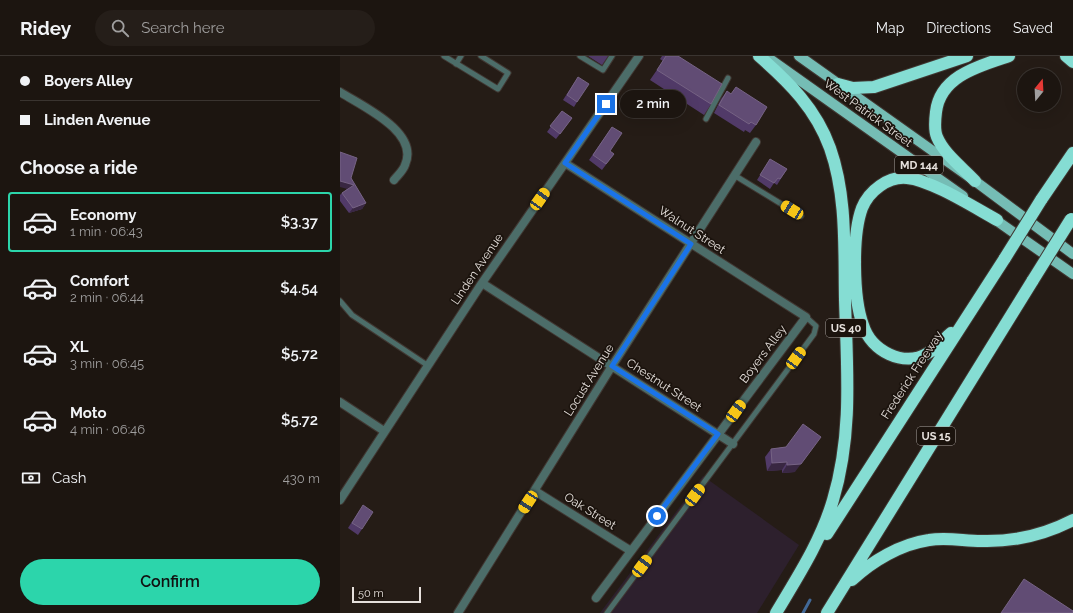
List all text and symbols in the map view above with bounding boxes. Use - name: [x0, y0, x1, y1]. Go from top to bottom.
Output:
- search box: [95, 10, 375, 46]
- text: Ridey: [20, 17, 71, 39]
- icon: search: [109, 17, 131, 39]
- text: Search here: [141, 19, 224, 37]
- text: Map: [876, 20, 904, 36]
- text: Directions: [926, 20, 991, 36]
- text: Saved: [1013, 20, 1053, 36]
- north arrow: [1017, 68, 1061, 112]
- map controls: [1017, 68, 1061, 112]
- text: Boyers Alley: [44, 72, 133, 90]
- street label: West Patrick Street: [821, 76, 915, 150]
- callout: 2 min: [620, 90, 686, 118]
- route end: [597, 95, 615, 113]
- text: 2 min: [636, 96, 670, 111]
- text: Linden Avenue: [44, 111, 150, 129]
- road number: MD 144: [895, 156, 943, 174]
- text: Choose a ride: [20, 157, 138, 178]
- car: [528, 186, 552, 212]
- car: [779, 199, 805, 221]
- street label: Walnut Street: [656, 203, 728, 257]
- icon: car: [22, 204, 58, 240]
- text: Economy: [70, 206, 137, 224]
- text: $3.37: [281, 213, 318, 231]
- text: 1 min · 06:43: [70, 224, 143, 239]
- street label: Linden Avenue: [448, 231, 506, 307]
- icon: car: [22, 270, 58, 306]
- text: Comfort: [70, 272, 129, 290]
- text: $4.54: [280, 279, 318, 297]
- text: 2 min · 06:44: [70, 290, 144, 305]
- road number: US 40: [826, 319, 866, 337]
- street label: Boyers Alley: [737, 322, 790, 386]
- street label: Frederick Freeway: [878, 328, 946, 422]
- icon: car: [22, 336, 58, 372]
- text: XL: [70, 338, 88, 356]
- street label: Locust Avenue: [561, 341, 617, 419]
- text: $5.72: [281, 345, 318, 363]
- car: [784, 345, 808, 371]
- text: 3 min · 06:45: [70, 356, 144, 371]
- street label: Chestnut Street: [624, 356, 704, 414]
- car: [724, 398, 748, 424]
- icon: car: [22, 402, 58, 438]
- text: Moto: [70, 404, 107, 422]
- text: $5.72: [281, 411, 318, 429]
- text: 4 min · 06:46: [70, 422, 145, 437]
- road number: US 15: [917, 427, 955, 445]
- icon: cash: [20, 467, 42, 489]
- text: Cash: [52, 469, 86, 487]
- text: 430 m: [283, 471, 320, 486]
- car: [683, 482, 707, 508]
- car: [516, 489, 540, 515]
- street label: Oak Street: [562, 490, 618, 532]
- route start: [648, 507, 666, 525]
- car: [630, 553, 654, 579]
- button: Confirm: [20, 559, 320, 605]
- scale bar: [352, 585, 421, 604]
- text: 50 m: [358, 587, 384, 600]

